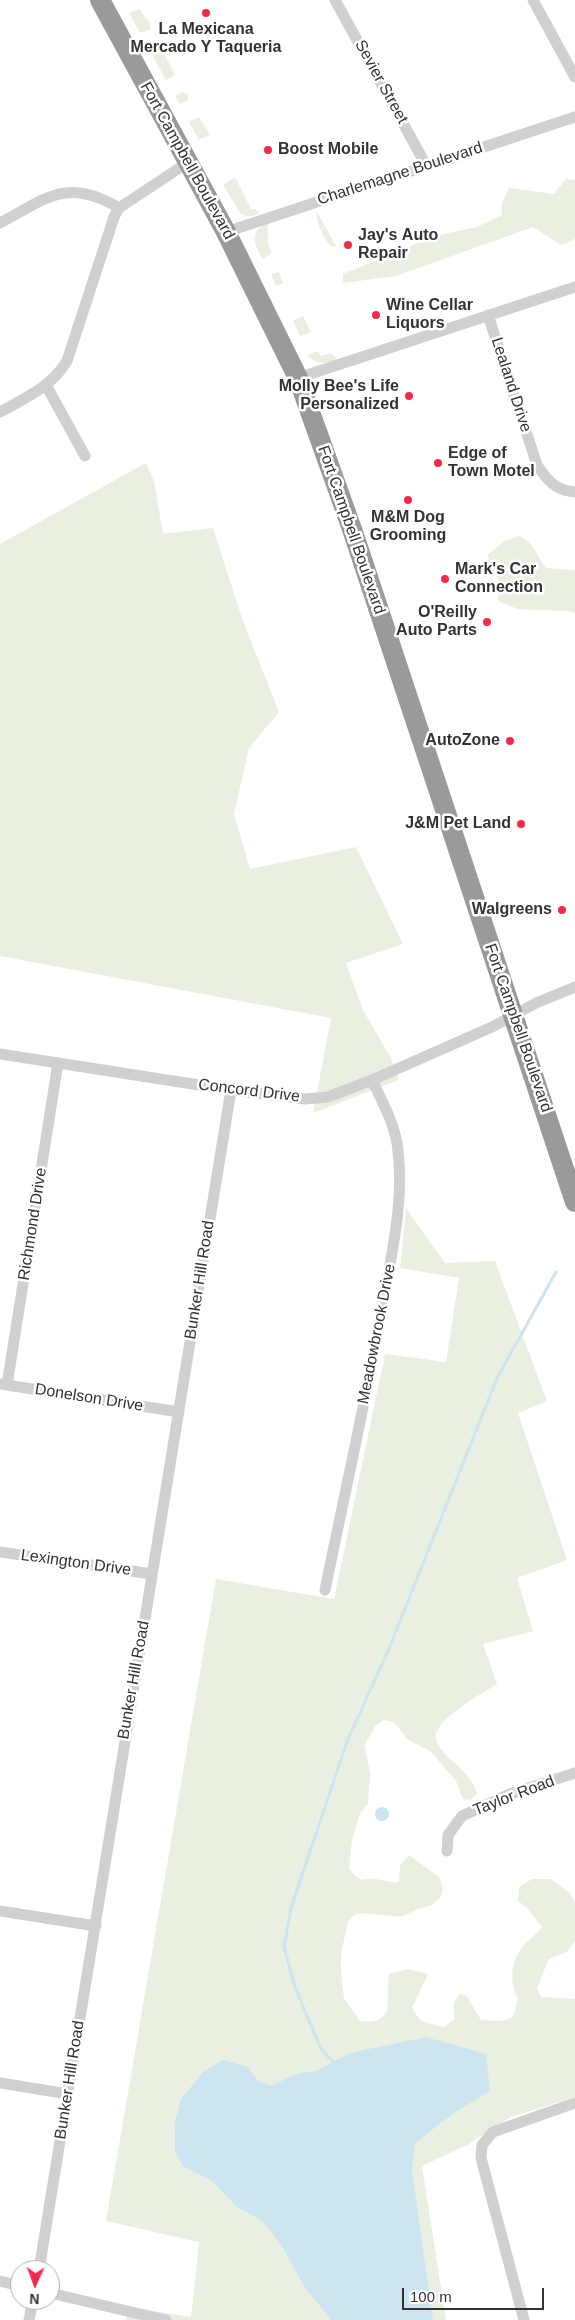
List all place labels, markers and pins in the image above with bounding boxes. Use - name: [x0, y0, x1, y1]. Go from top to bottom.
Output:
- marker: La Mexicana Mercado Y Taqueria: [200, 7, 212, 19]
- place label: La Mexicana Mercado Y Taqueria: [131, 20, 281, 58]
- place label: Boost Mobile: [278, 140, 378, 160]
- marker: Boost Mobile: [262, 144, 274, 156]
- place label: Jay's Auto Repair: [358, 226, 438, 264]
- marker: Jay's Auto Repair: [342, 239, 354, 251]
- place label: Wine Cellar Liquors: [386, 296, 473, 334]
- marker: Wine Cellar Liquors: [370, 309, 382, 321]
- place label: Molly Bee's Life Personalized: [279, 377, 399, 415]
- marker: Molly Bee's Life Personalized: [403, 390, 415, 402]
- place label: Edge of Town Motel: [448, 444, 535, 482]
- marker: Edge of Town Motel: [432, 457, 444, 469]
- marker: M&M Dog Grooming: [402, 494, 414, 506]
- place label: M&M Dog Grooming: [370, 508, 446, 546]
- place label: Mark's Car Connection: [455, 560, 543, 598]
- marker: Mark's Car Connection: [439, 573, 451, 585]
- place label: O'Reilly Auto Parts: [396, 603, 477, 641]
- marker: O'Reilly Auto Parts: [481, 616, 493, 628]
- place label: AutoZone: [425, 731, 500, 751]
- marker: AutoZone: [504, 735, 516, 747]
- place label: J&M Pet Land: [405, 814, 511, 834]
- marker: J&M Pet Land: [515, 818, 527, 830]
- place label: Walgreens: [472, 900, 552, 920]
- marker: Walgreens: [556, 904, 568, 916]

